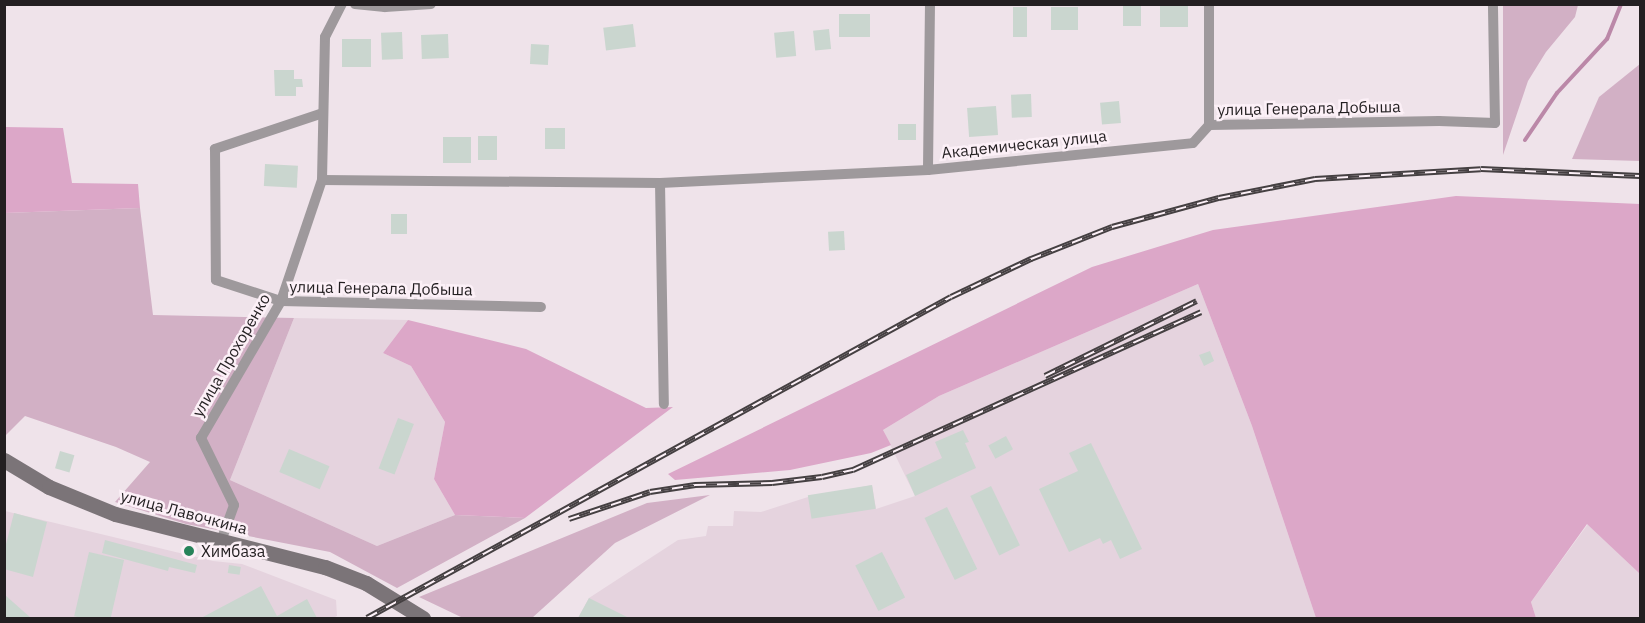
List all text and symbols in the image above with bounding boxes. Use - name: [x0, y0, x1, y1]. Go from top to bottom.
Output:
- street label: улица Генерала Добыша: [1217, 97, 1401, 119]
- street label: Академическая улица: [940, 126, 1108, 162]
- street label: улица Генерала Добыша: [289, 277, 473, 299]
- street label: улица Прохоренко: [188, 290, 274, 420]
- street label: улица Лавочкина: [119, 486, 249, 538]
- place label: Химбаза: [201, 541, 265, 561]
- marker: Химбаза: [182, 544, 196, 558]

